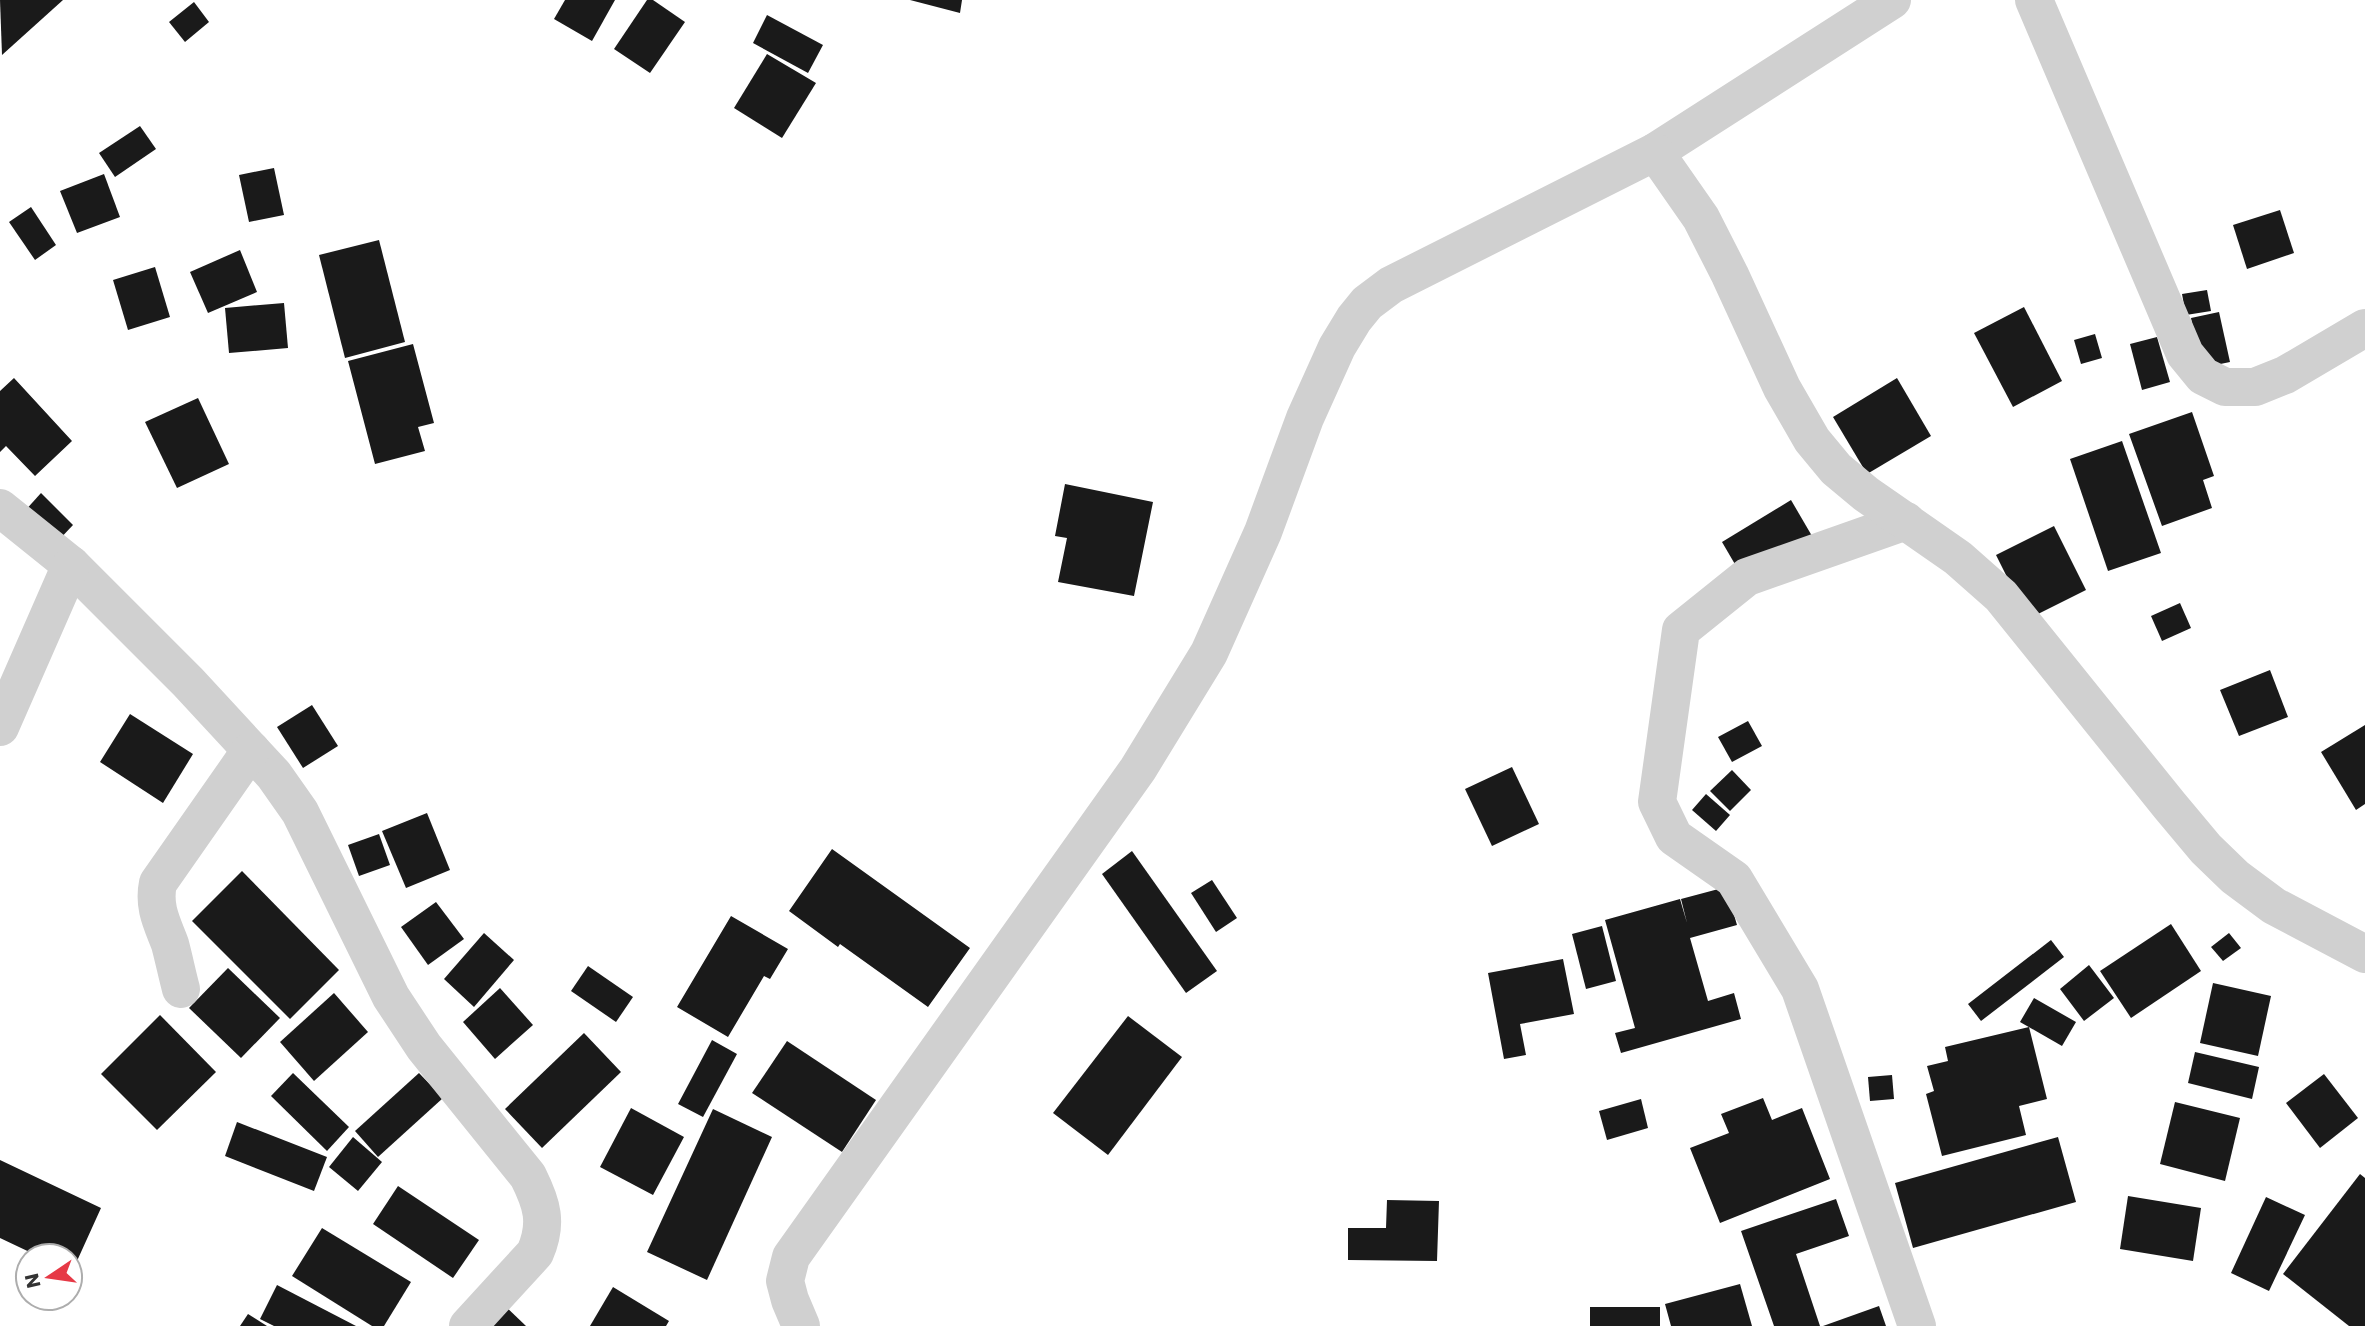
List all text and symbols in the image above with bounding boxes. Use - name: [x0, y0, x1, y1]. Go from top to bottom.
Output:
- north arrow: [14, 1242, 84, 1312]
- text: N: [18, 1271, 48, 1291]

